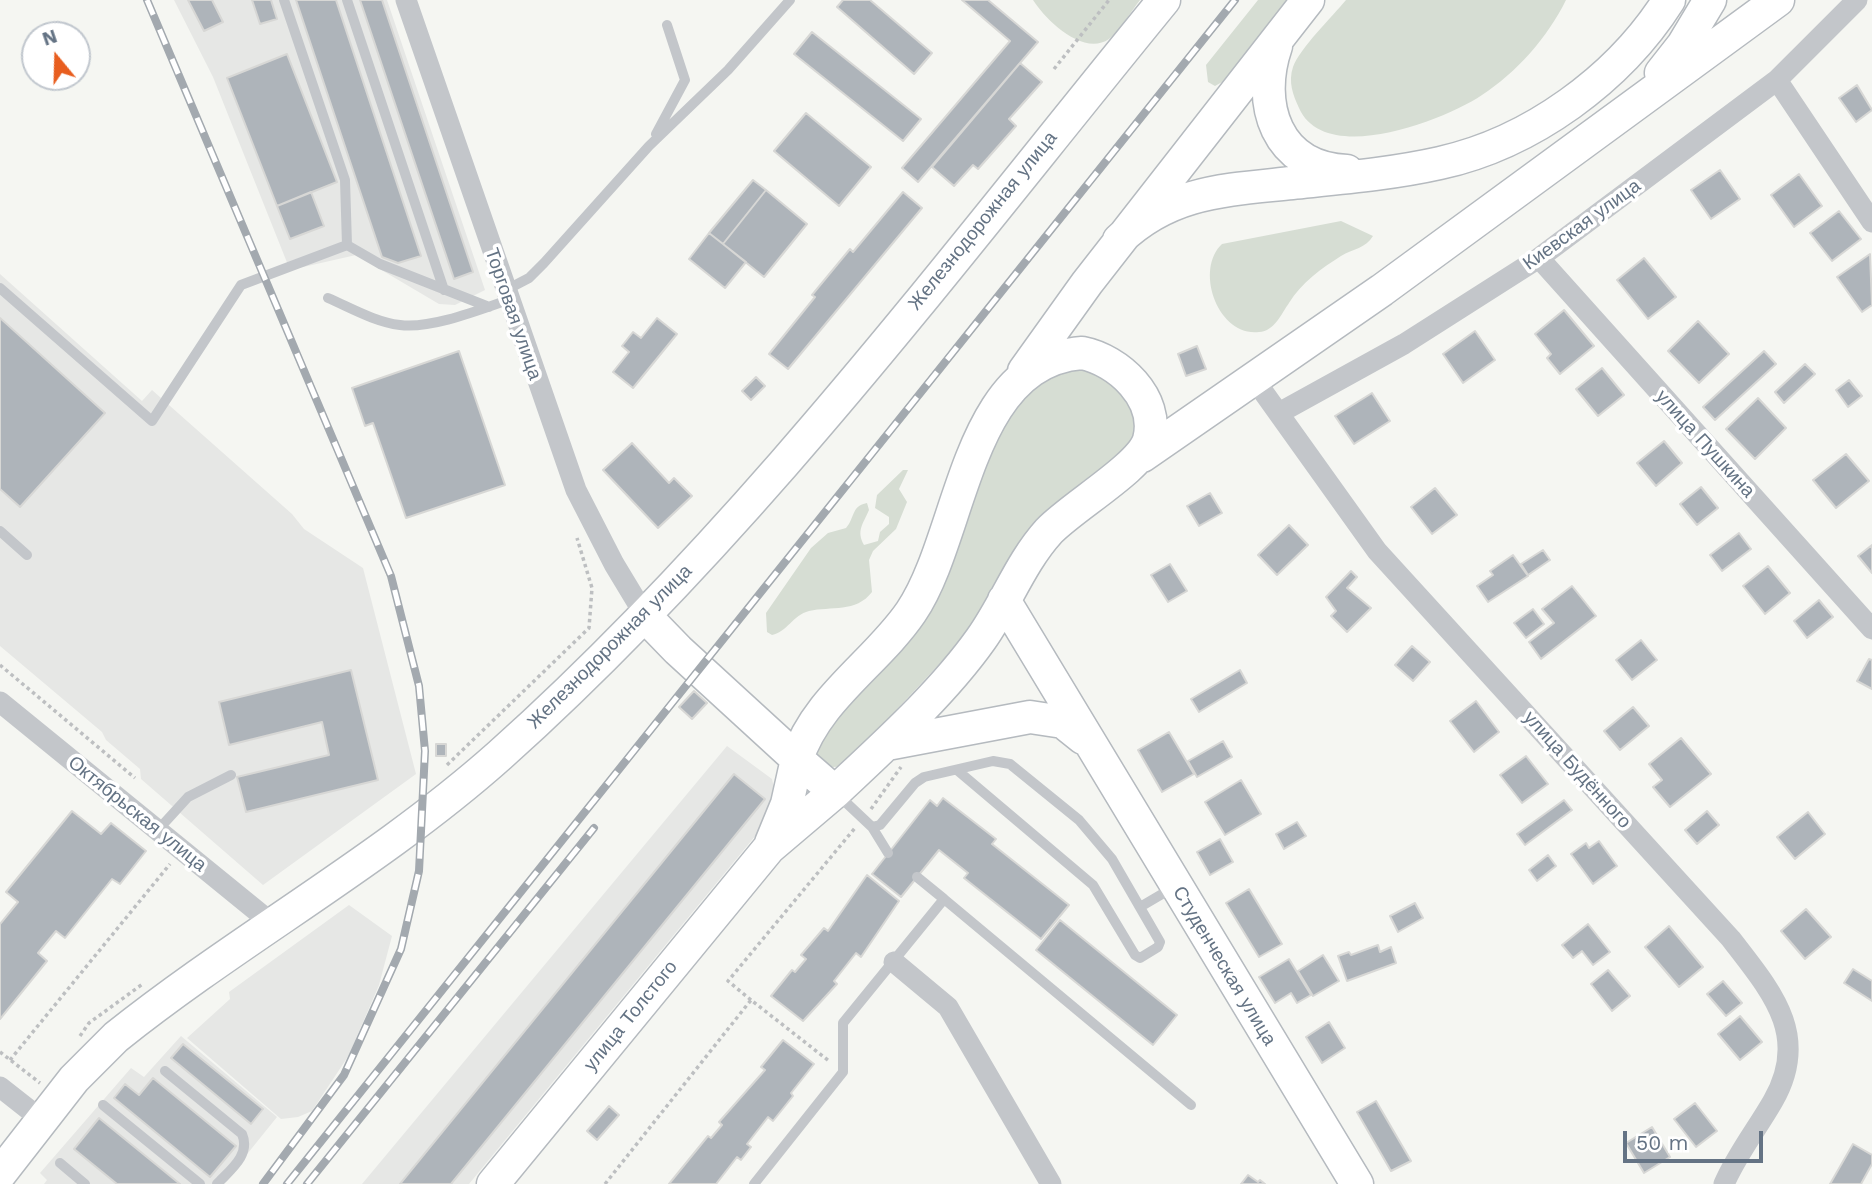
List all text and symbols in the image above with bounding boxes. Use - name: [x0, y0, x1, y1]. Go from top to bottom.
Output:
- north arrow: [21, 21, 91, 91]
- text: N: [39, 24, 60, 51]
- street label: Железнодорожная улица: [904, 127, 1062, 315]
- street label: Киевская улица: [1519, 175, 1645, 275]
- street label: Торговая улица: [480, 245, 546, 383]
- street label: улица Пушкина: [1651, 385, 1759, 503]
- street label: Железнодорожная улица: [523, 560, 697, 734]
- street label: улица Будённого: [1518, 707, 1636, 833]
- street label: Октябрьская улица: [63, 751, 211, 877]
- street label: Студенческая улица: [1167, 882, 1281, 1050]
- street label: улица Толстого: [579, 956, 683, 1076]
- scale bar: [1627, 1118, 1767, 1162]
- text: 50 m: [1636, 1130, 1688, 1155]

